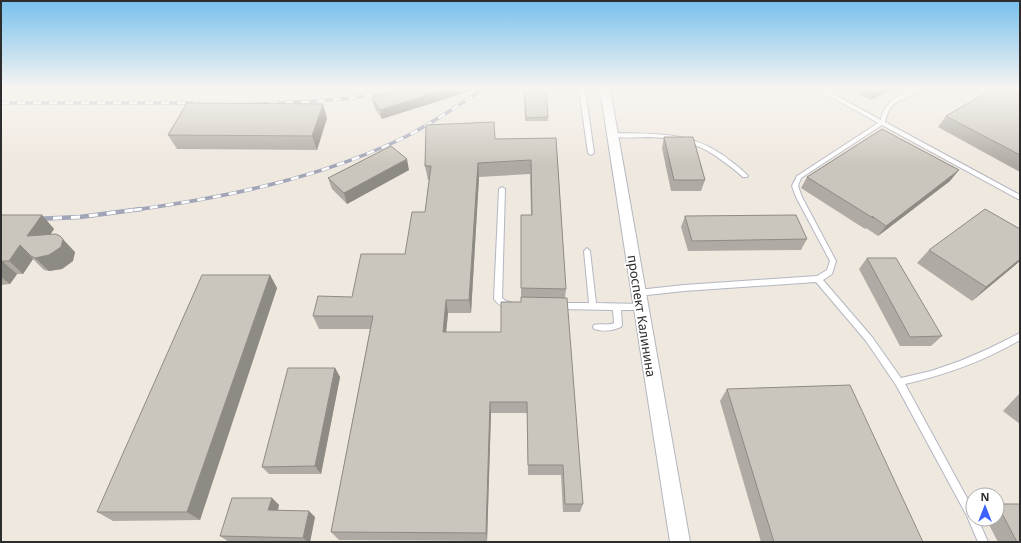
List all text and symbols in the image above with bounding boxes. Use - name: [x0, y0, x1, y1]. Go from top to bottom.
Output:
- street label: проспект Калинина: [623, 254, 661, 378]
- north arrow: [965, 487, 1005, 527]
- text: N: [981, 489, 989, 504]

